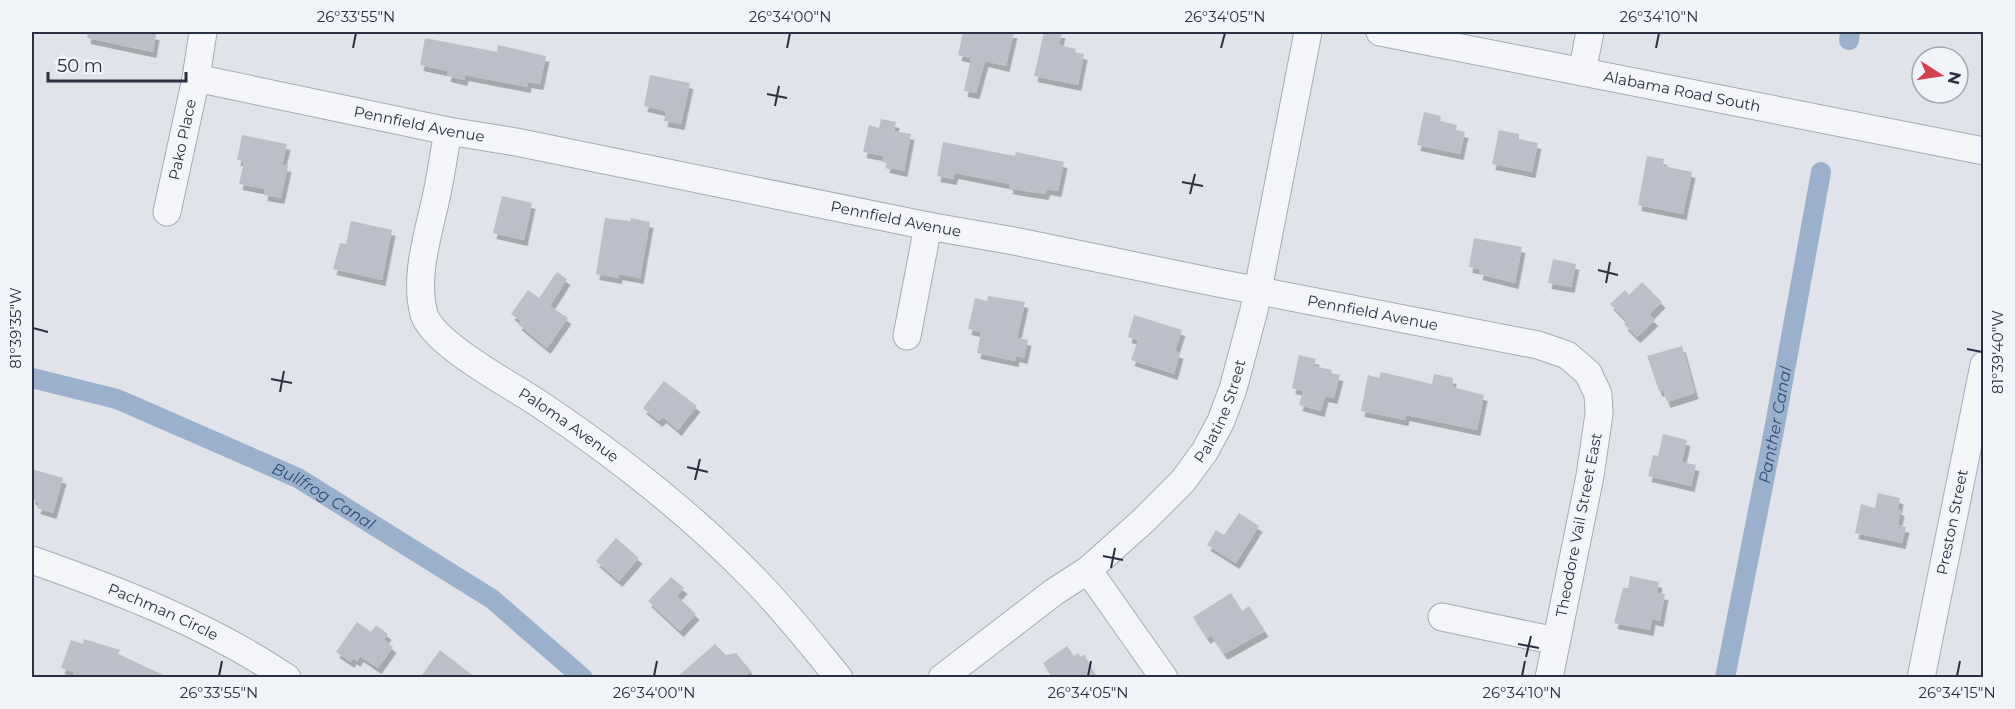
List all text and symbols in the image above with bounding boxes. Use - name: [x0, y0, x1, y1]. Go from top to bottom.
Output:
- text: 26°33'55"N: [317, 7, 395, 26]
- text: 26°34'00"N: [749, 7, 831, 26]
- text: 26°34'05"N: [1184, 7, 1266, 26]
- text: 26°34'10"N: [1620, 7, 1698, 26]
- scale bar: [48, 45, 186, 83]
- north arrow: [1910, 45, 1970, 105]
- text: 50 m: [57, 55, 103, 77]
- street label: Alabama Road South: [1602, 66, 1762, 116]
- text: N: [1944, 70, 1965, 86]
- street label: Pako Place: [164, 97, 200, 182]
- street label: Pennfield Avenue: [352, 101, 486, 146]
- street label: Pennfield Avenue: [829, 196, 963, 241]
- text: 81°39'35"W: [6, 287, 25, 369]
- street label: Pennfield Avenue: [1306, 291, 1440, 334]
- text: 81°39'40"W: [1988, 310, 2007, 394]
- street label: Palatine Street: [1189, 357, 1249, 467]
- water label: Panther Canal: [1755, 364, 1796, 485]
- street label: Paloma Avenue: [515, 383, 623, 466]
- street label: Theodore Vail Street East: [1551, 431, 1606, 619]
- water label: Bullfrog Canal: [269, 459, 379, 534]
- street label: Preston Street: [1932, 468, 1972, 577]
- street label: Pachman Circle: [105, 579, 222, 644]
- text: 26°33'55"N: [180, 683, 258, 702]
- text: 26°34'00"N: [613, 683, 695, 702]
- text: 26°34'05"N: [1047, 683, 1129, 702]
- text: 26°34'10"N: [1483, 683, 1561, 702]
- text: 26°34'15"N: [1918, 683, 1996, 702]

